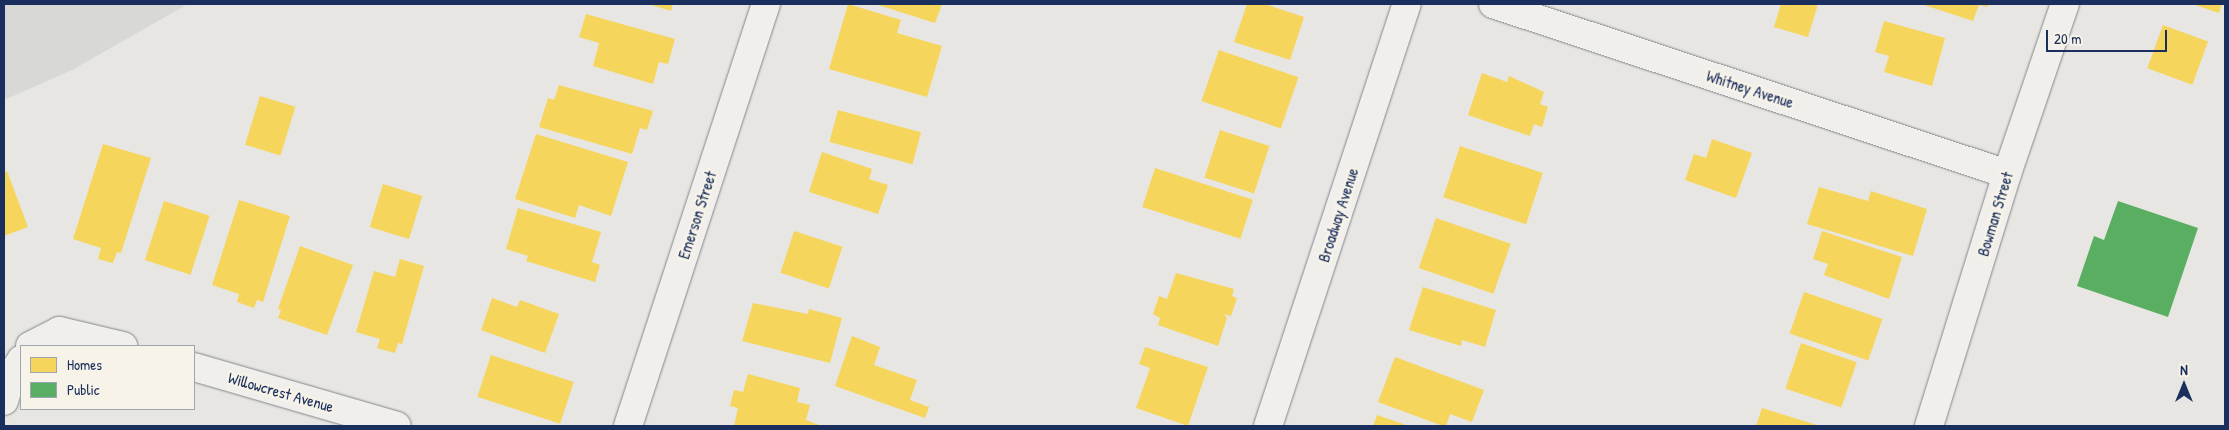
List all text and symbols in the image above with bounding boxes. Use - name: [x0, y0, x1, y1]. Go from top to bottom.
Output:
- scale bar: [2049, 20, 2170, 52]
- text: 20 m: [2054, 28, 2081, 49]
- street label: Whitney Avenue: [1704, 66, 1796, 112]
- street label: Broadway Avenue: [1314, 165, 1362, 265]
- street label: Emerson Street: [674, 169, 720, 261]
- street label: Bowman Street: [1973, 169, 2017, 259]
- legend: [20, 345, 195, 410]
- text: Homes: [67, 354, 102, 375]
- north arrow: [2159, 360, 2209, 410]
- text: N: [2180, 360, 2188, 379]
- street label: Willowcrest Avenue: [226, 368, 336, 416]
- text: Public: [67, 379, 100, 400]

